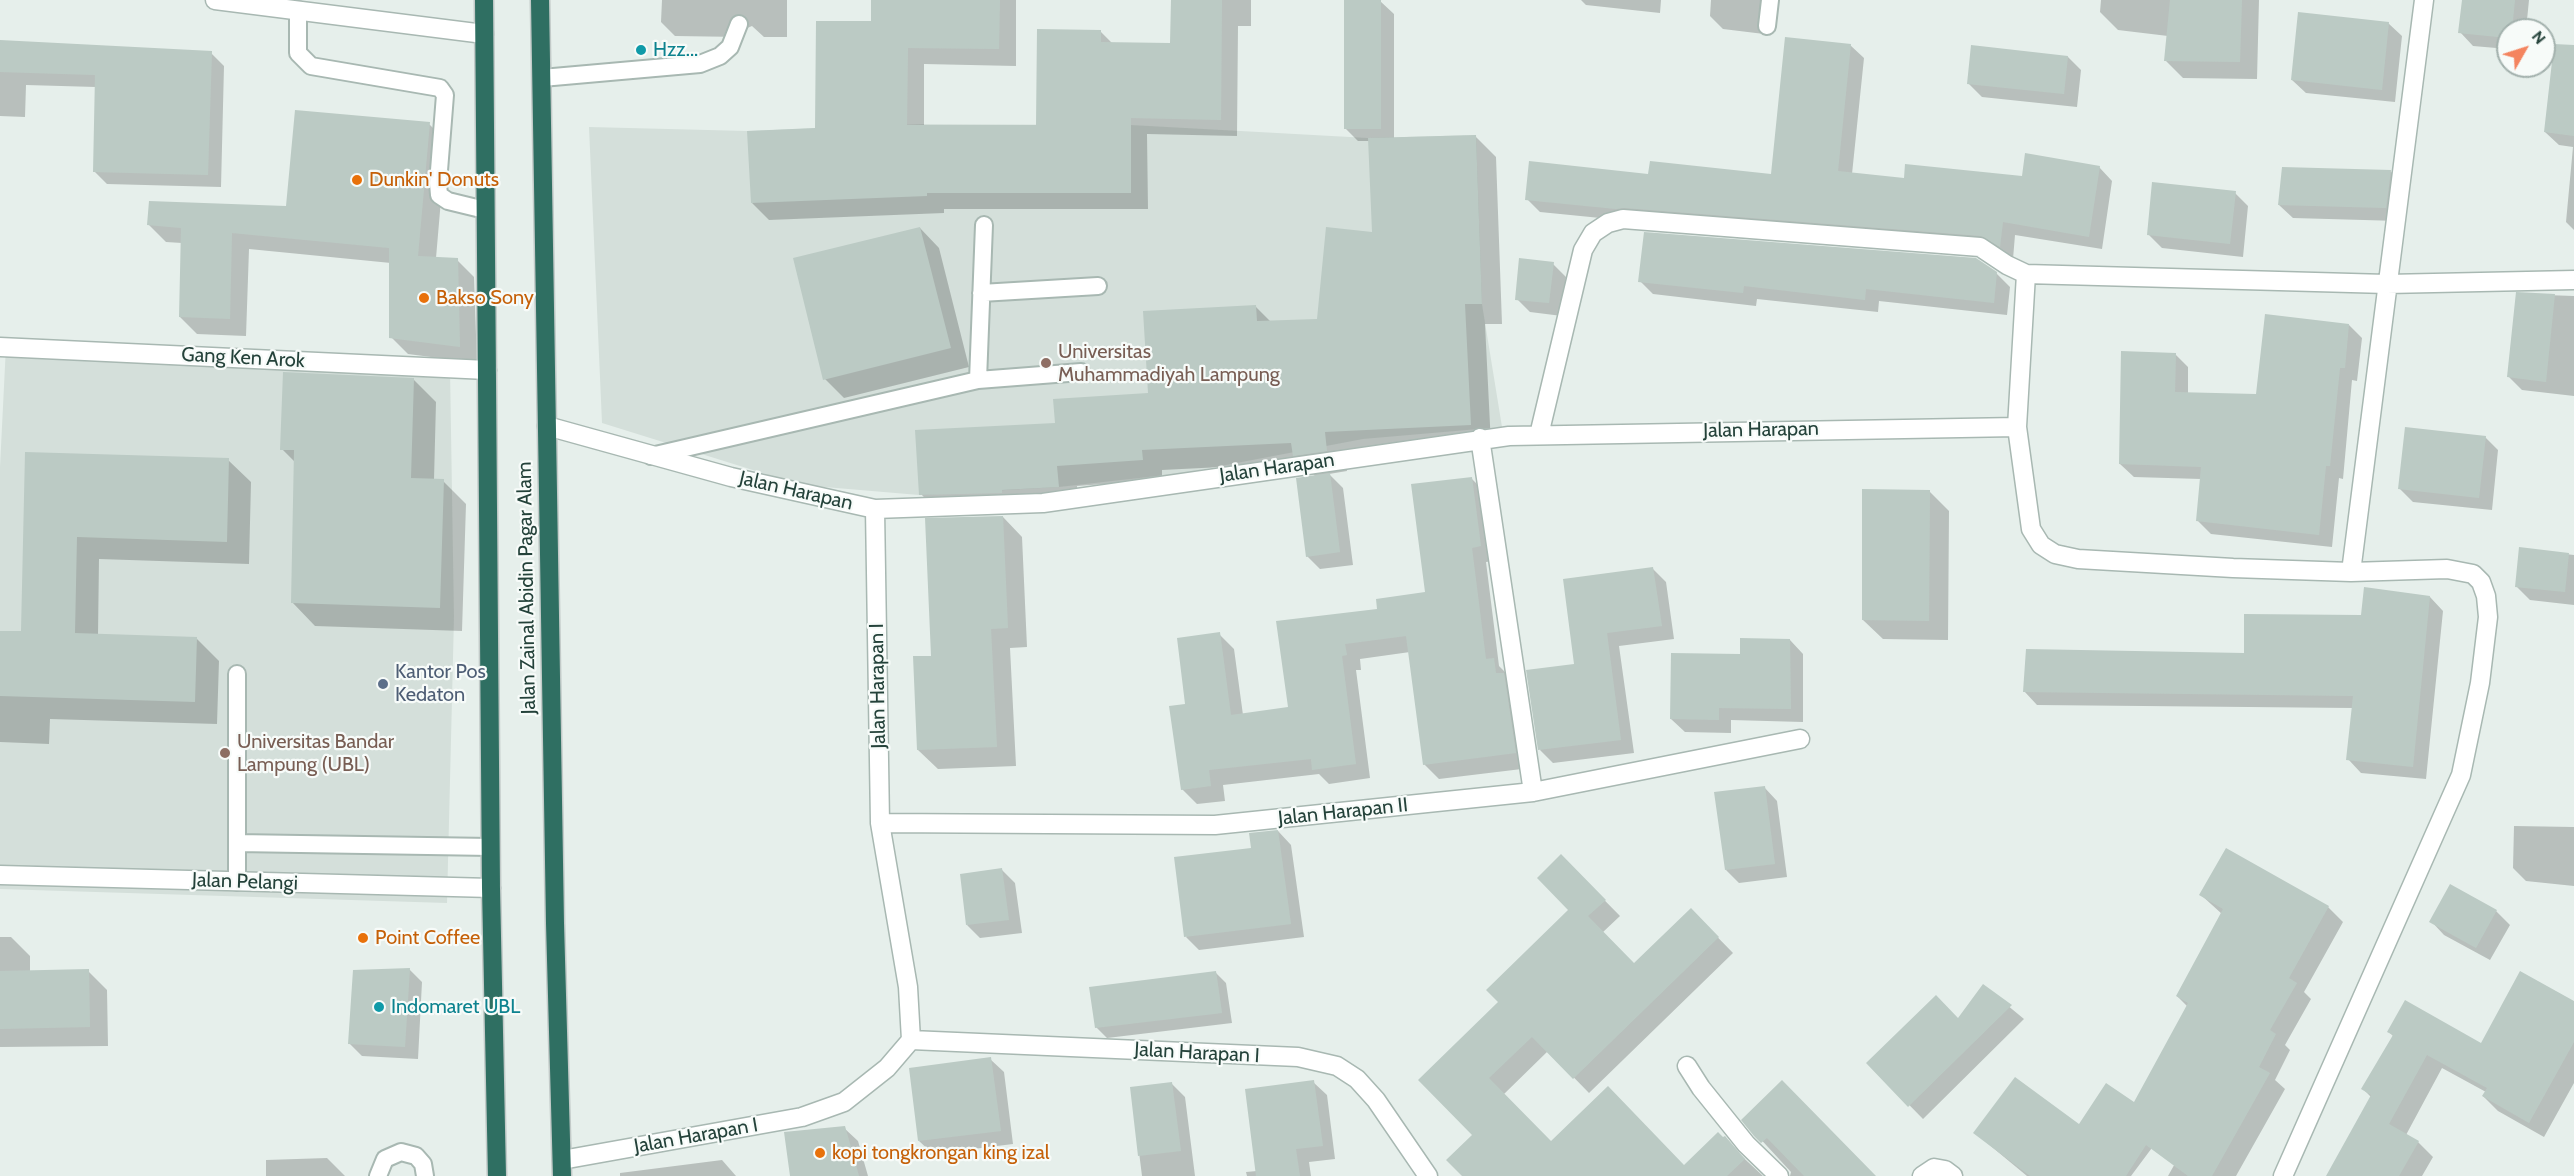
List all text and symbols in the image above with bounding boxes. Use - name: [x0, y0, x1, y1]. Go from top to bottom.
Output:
- north arrow: [2496, 18, 2556, 78]
- text: N: [2528, 27, 2550, 48]
- place label: Hzz...: [653, 38, 698, 62]
- marker: Hzz...: [634, 43, 648, 57]
- place label: Dunkin' Donuts: [369, 168, 499, 192]
- marker: Dunkin' Donuts: [350, 173, 364, 187]
- place label: Bakso Sony: [436, 286, 534, 310]
- marker: Bakso Sony: [417, 291, 431, 305]
- place label: Universitas Muhammadiyah Lampung: [1058, 340, 1280, 387]
- street label: Gang Ken Arok: [181, 343, 305, 373]
- marker: Universitas Muhammadiyah Lampung: [1039, 356, 1053, 370]
- street label: Jalan Harapan: [1703, 417, 1819, 443]
- street label: Jalan Harapan: [1218, 448, 1336, 488]
- street label: Jalan Zainal Abidin Pagar Alam: [513, 461, 541, 715]
- street label: Jalan Harapan: [737, 466, 855, 516]
- street label: Jalan Harapan I: [865, 623, 891, 749]
- place label: Kantor Pos Kedaton: [395, 660, 486, 707]
- marker: Kantor Pos Kedaton: [376, 677, 390, 691]
- place label: Universitas Bandar Lampung (UBL): [237, 730, 394, 777]
- marker: Universitas Bandar Lampung (UBL): [218, 746, 232, 760]
- street label: Jalan Harapan II: [1277, 793, 1409, 831]
- street label: Jalan Pelangi: [192, 868, 298, 896]
- place label: Point Coffee: [375, 926, 480, 950]
- marker: Point Coffee: [356, 931, 370, 945]
- place label: Indomaret UBL: [391, 995, 520, 1019]
- marker: Indomaret UBL: [372, 1000, 386, 1014]
- street label: Jalan Harapan I: [1134, 1038, 1260, 1068]
- street label: Jalan Harapan I: [632, 1113, 760, 1159]
- place label: kopi tongkrongan king izal: [832, 1141, 1049, 1165]
- marker: kopi tongkrongan king izal: [813, 1146, 827, 1160]

